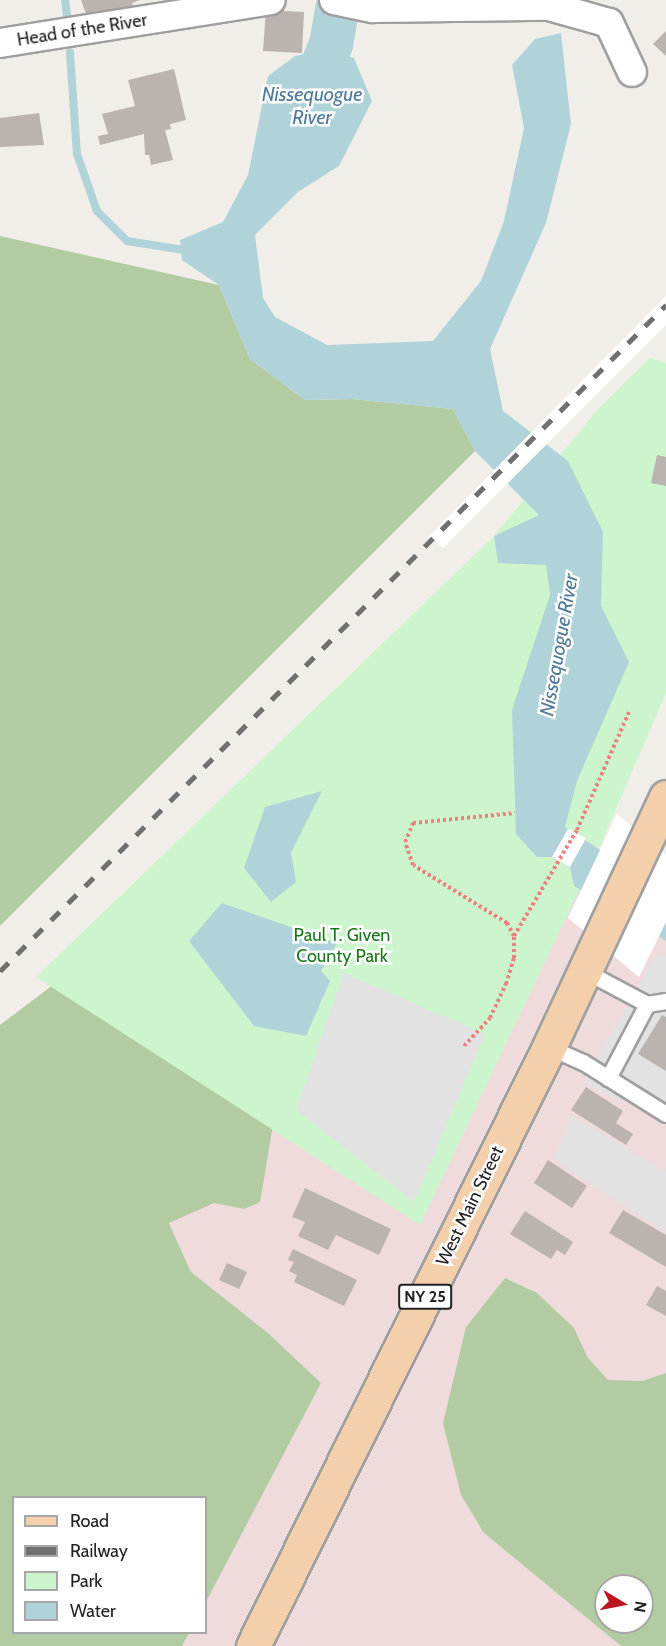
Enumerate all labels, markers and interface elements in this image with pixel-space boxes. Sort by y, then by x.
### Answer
street label: Head of the River [15,9,149,51]
water label: Nissequogue River [262,83,362,130]
water label: Nissequogue River [535,572,583,718]
park label: Paul T. Given County Park [294,925,390,968]
street label: West Main Street [432,1143,508,1269]
road number: NY 25 [398,1284,452,1310]
legend [12,1496,207,1634]
text: Road [70,1510,109,1532]
text: Railway [70,1540,128,1562]
text: Park [70,1570,102,1592]
north arrow [594,1574,654,1634]
text: Water [70,1600,116,1622]
text: N [630,1600,651,1614]

